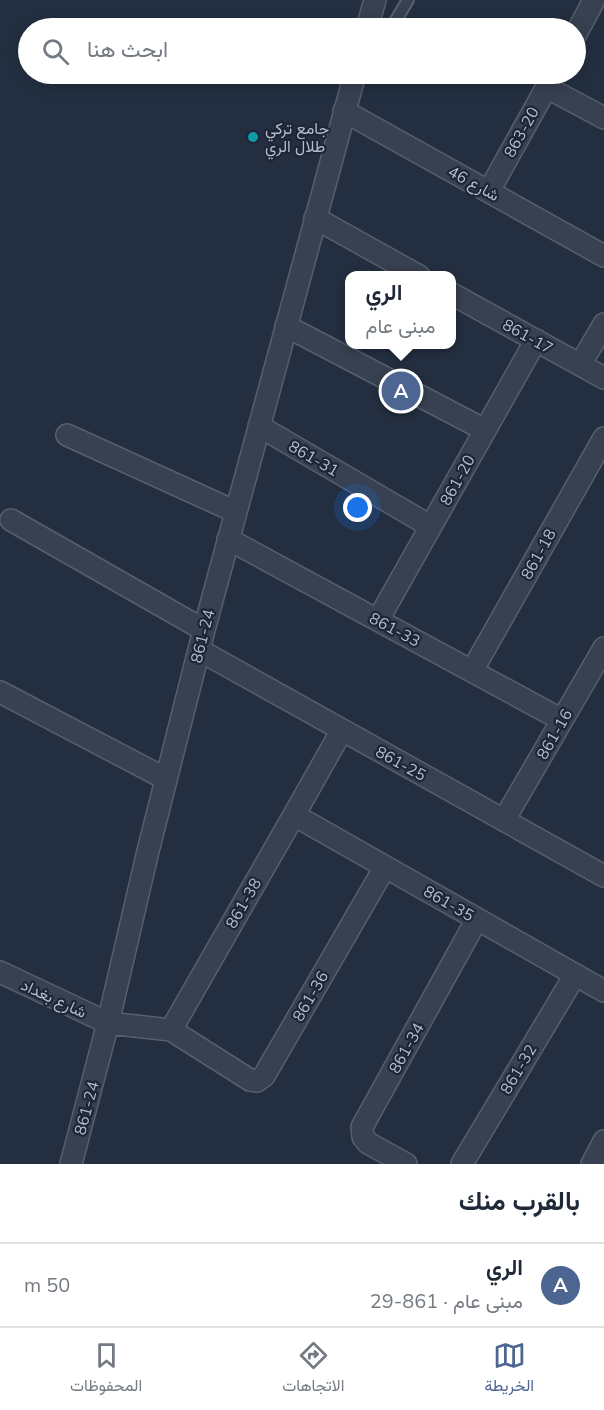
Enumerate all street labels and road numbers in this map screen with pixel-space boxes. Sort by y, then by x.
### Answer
street label: 863-20 [499,103,545,162]
street label: شارع 46 [444,161,503,207]
street label: 861-17 [498,314,557,360]
street label: 861-31 [284,436,343,482]
street label: 861-20 [435,451,481,510]
street label: 861-18 [516,525,562,584]
street label: 861-24 [186,607,220,665]
street label: 861-33 [365,607,424,652]
street label: 861-16 [532,705,578,764]
street label: 861-25 [371,741,430,787]
street label: 861-38 [221,874,267,933]
street label: 861-35 [419,881,478,927]
street label: 861-36 [288,967,334,1026]
street label: شارع بغداد [17,974,90,1024]
street label: 861-34 [384,1019,430,1078]
street label: 861-32 [495,1040,542,1099]
street label: 861-24 [69,1079,105,1138]

